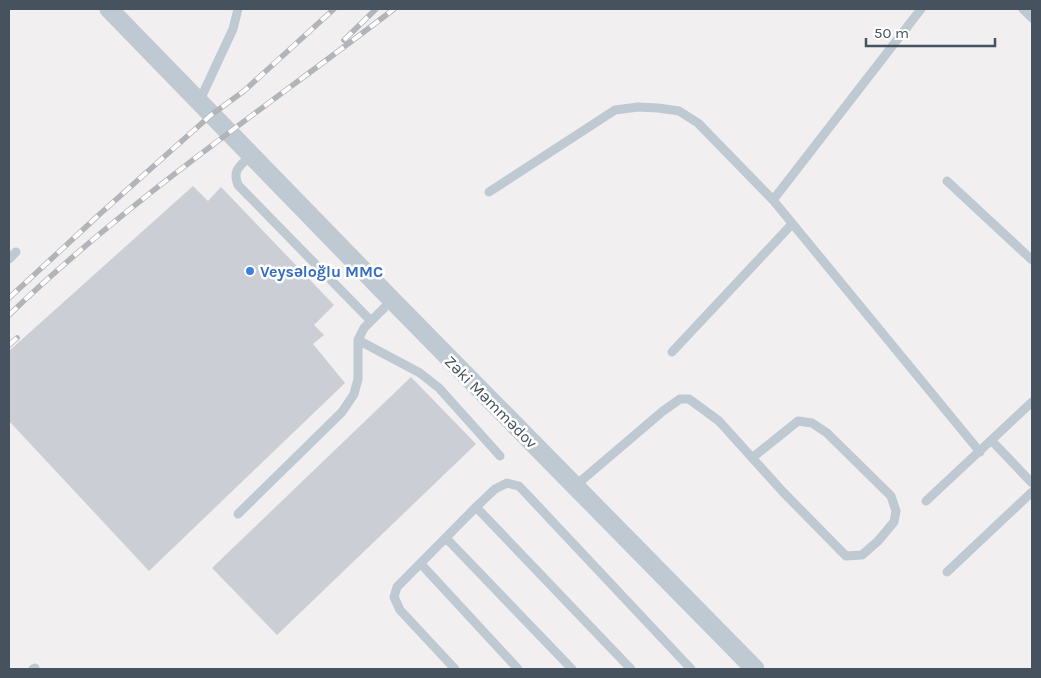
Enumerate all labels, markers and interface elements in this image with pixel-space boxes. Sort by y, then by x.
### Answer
scale bar [866,15,995,47]
text: 50 m [874,24,909,42]
place label: Veysəloğlu MMC [260,262,383,281]
marker: Veysəloğlu MMC [244,265,256,277]
street label: Zəki Məmmədov [441,352,541,452]

